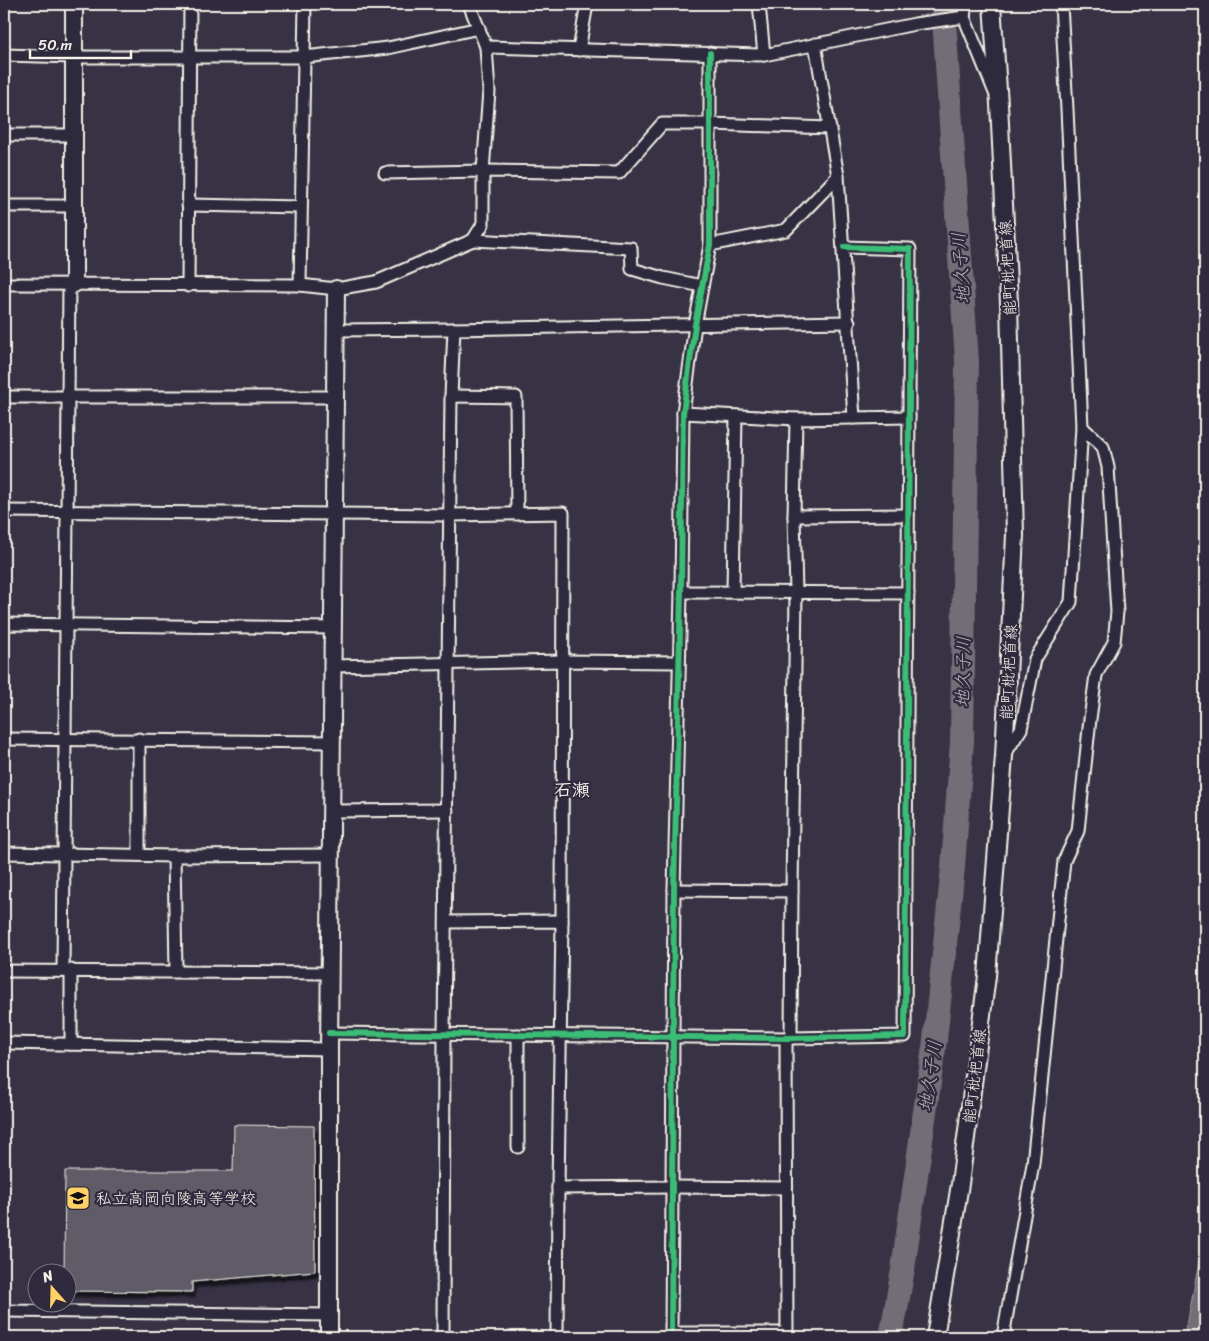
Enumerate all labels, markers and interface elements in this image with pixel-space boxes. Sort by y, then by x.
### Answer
scale bar [30,28,131,60]
text: 50 m [38,32,73,58]
street label: 能町枇杷首線 [991,219,1024,317]
water label: 地久子川 [943,231,979,305]
street label: 能町枇杷首線 [992,623,1025,721]
water label: 地久子川 [946,636,980,708]
district label: 石瀬 [554,774,590,806]
street label: 能町枇杷首線 [954,1027,995,1125]
water label: 地久子川 [909,1038,951,1114]
place label: 私立高岡向陵高等学校 [96,1184,256,1213]
school or university icon: 私立高岡向陵高等学校 [65,1185,91,1211]
text: N [38,1263,57,1290]
north arrow [28,1264,78,1314]

